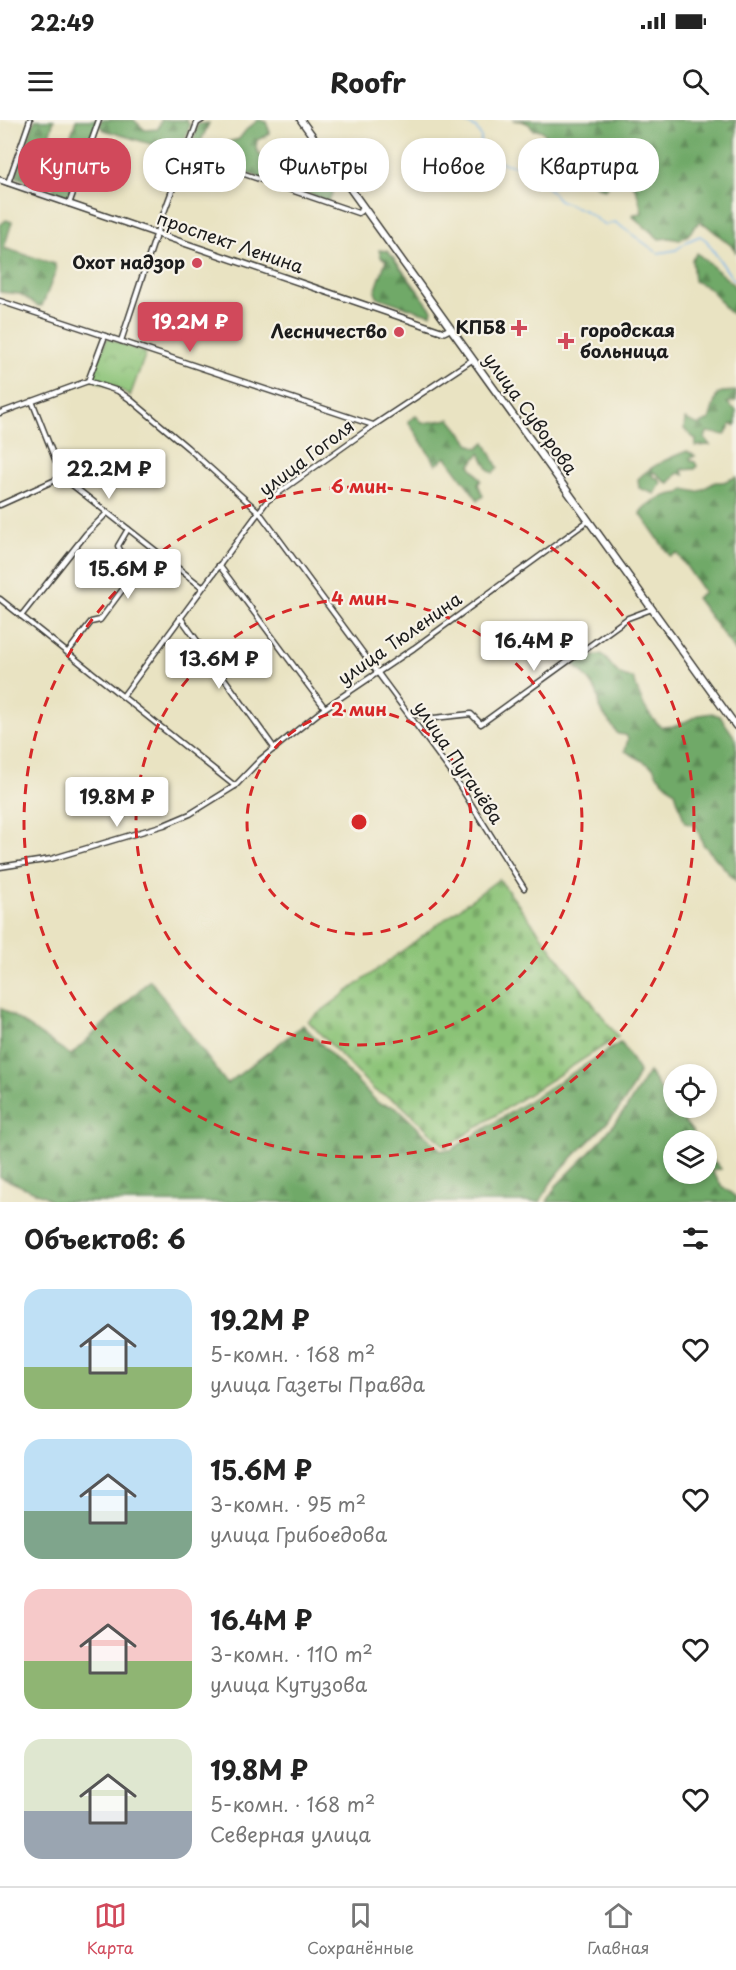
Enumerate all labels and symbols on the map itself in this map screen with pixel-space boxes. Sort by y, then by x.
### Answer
street label: проспект Ленина [154,204,308,280]
place label: Охот надзор [72,248,185,275]
marker: Охот надзор [190,256,204,270]
pin: 19.2M ₽ [135,302,245,353]
place label: КПБ8 [455,313,506,340]
place label: городская больница [580,316,675,364]
place label: Лесничество [271,317,387,344]
marker: КПБ8 [510,319,528,337]
marker: Лесничество [392,325,406,339]
marker: городская больница [557,332,575,350]
street label: улица Суворова [478,346,585,480]
street label: улица Гоголя [253,412,359,502]
pin: 22.2M ₽ [54,449,164,500]
text: 6 мин [331,472,387,499]
pin: 15.6M ₽ [73,549,183,600]
text: 4 мин [331,584,387,611]
street label: улица Тюленина [332,584,467,691]
pin: 16.4M ₽ [479,621,589,672]
pin: 13.6M ₽ [164,639,274,690]
text: 2 мин [331,695,387,722]
street label: улица Пугачёва [408,695,511,830]
pin: 19.8M ₽ [62,777,172,828]
centre of rings [349,812,369,832]

